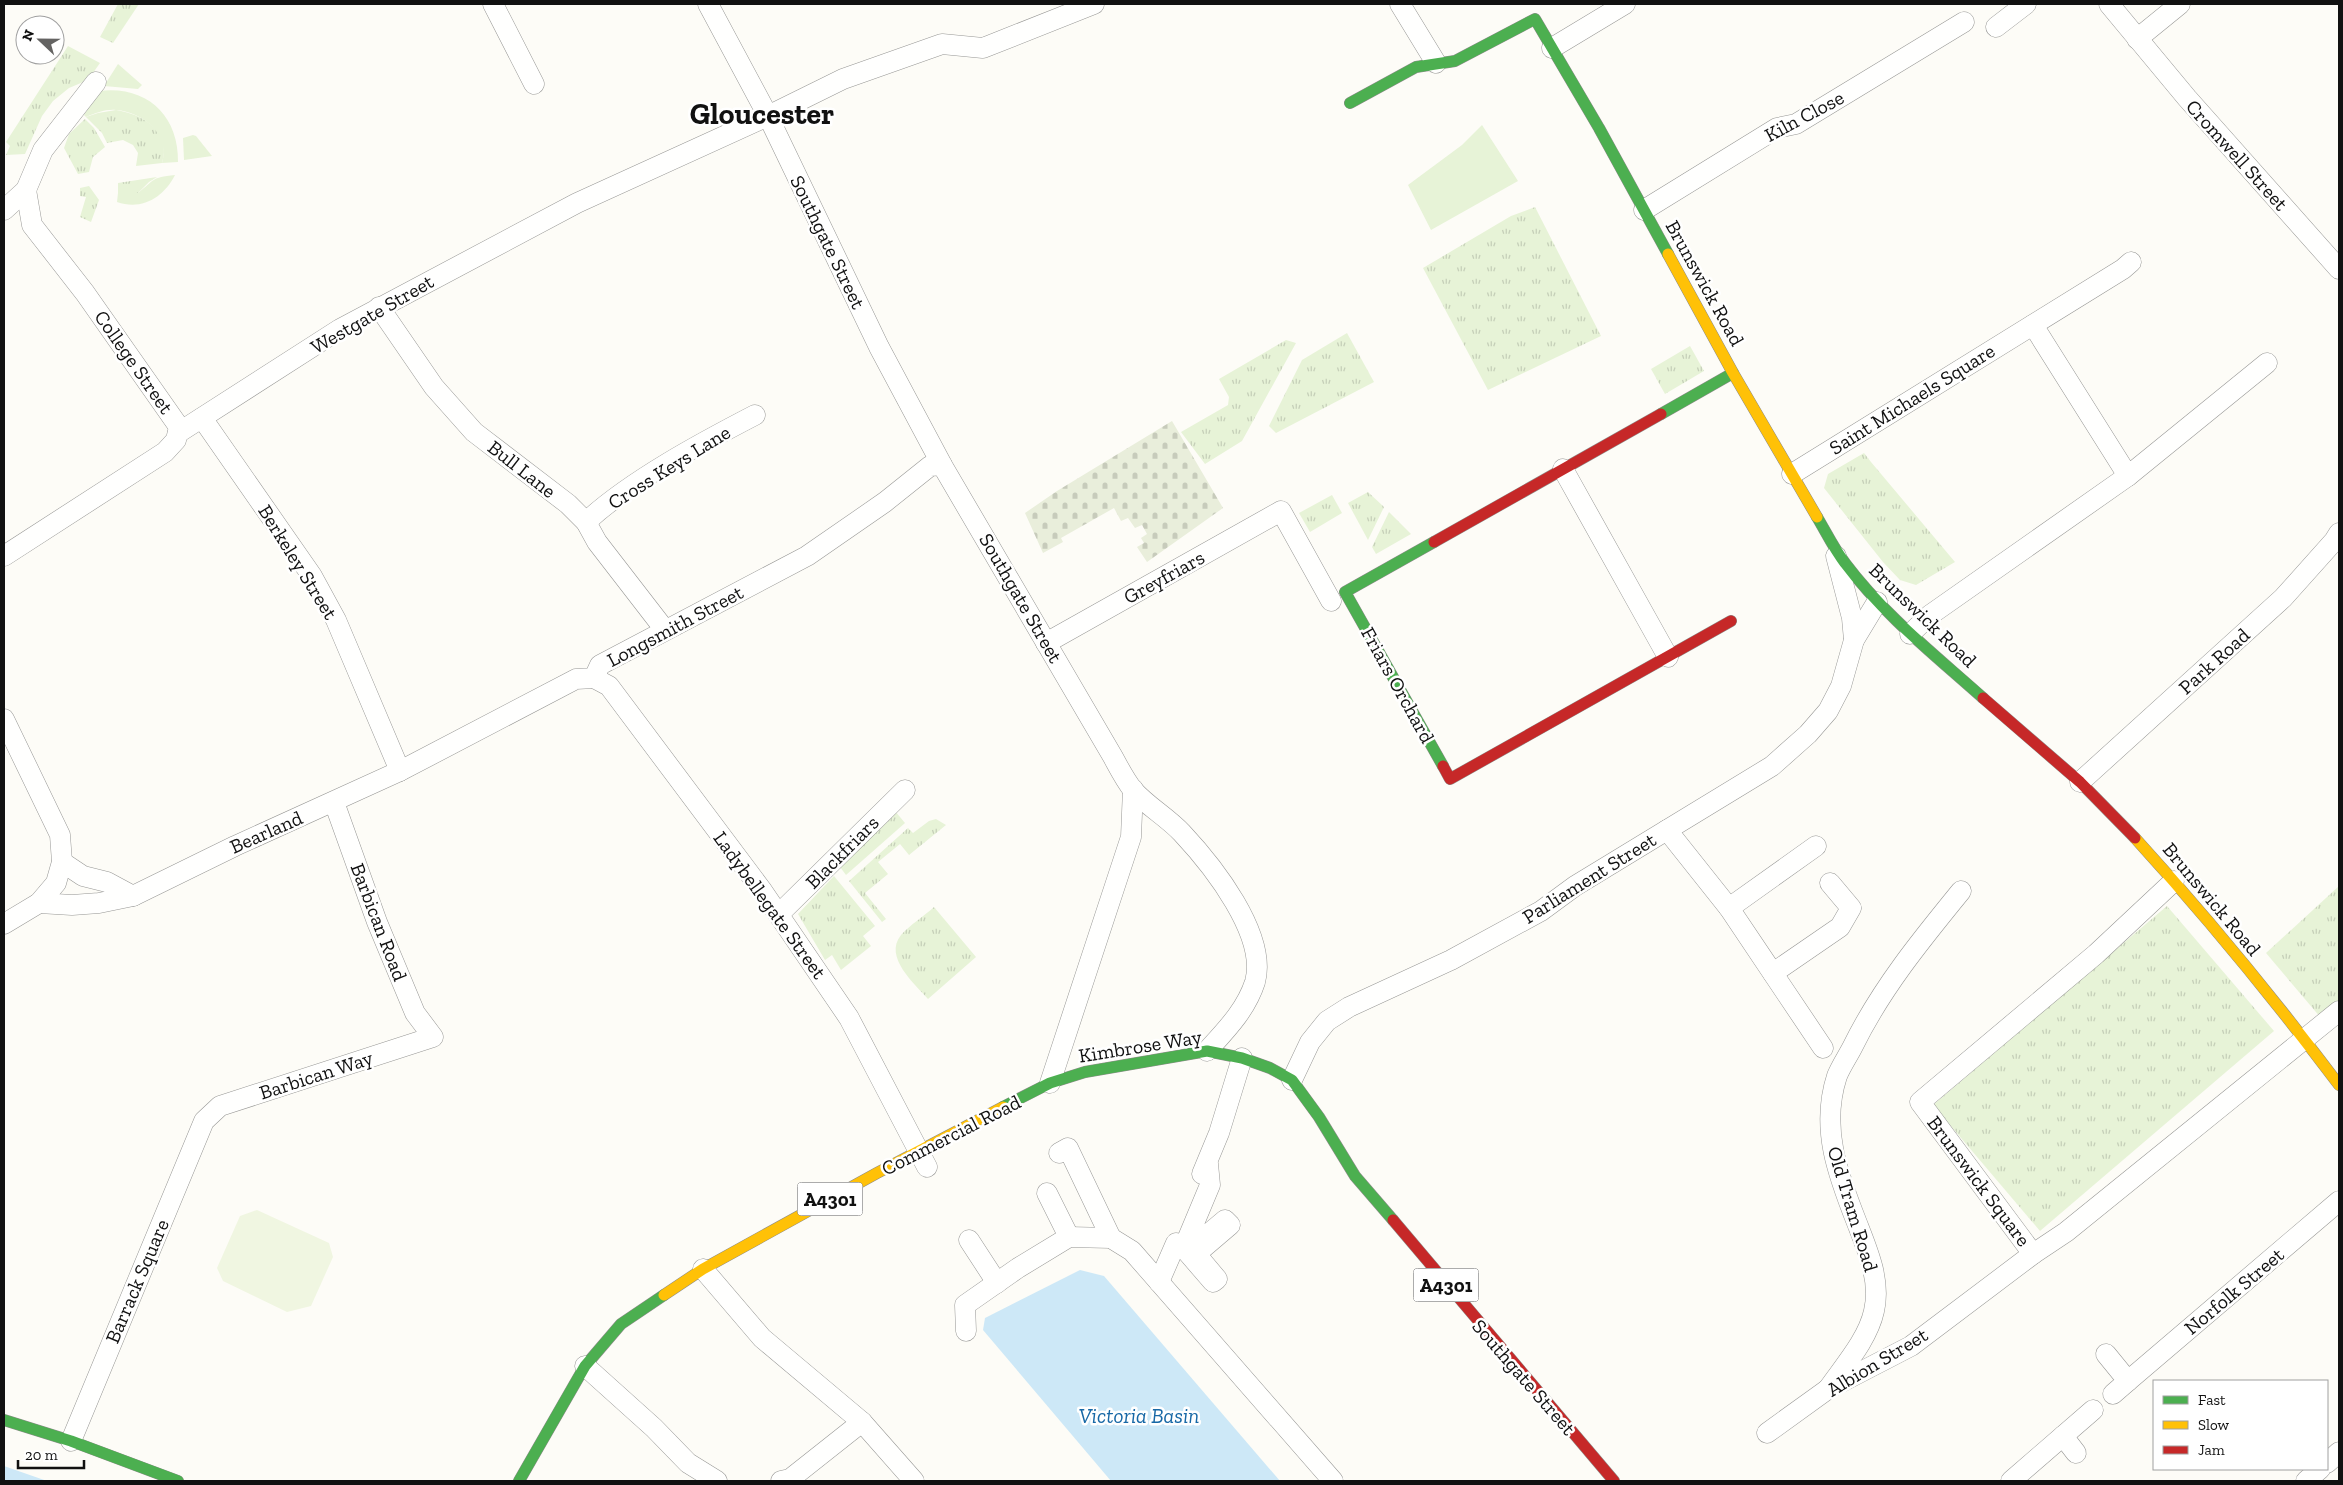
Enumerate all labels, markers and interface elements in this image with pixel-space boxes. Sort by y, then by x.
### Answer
north arrow [15,15,65,65]
text: N [19,27,38,43]
street label: Kiln Close [1760,85,1848,147]
street label: Cromwell Street [2181,95,2293,216]
district label: Gloucester [690,96,834,132]
street label: Southgate Street [785,171,871,313]
street label: Brunswick Road [1661,216,1749,350]
street label: Westgate Street [306,269,438,359]
street label: College Street [90,306,179,419]
street label: Saint Michaels Square [1825,338,1999,460]
street label: Cross Keys Lane [603,420,735,514]
street label: Bull Lane [483,435,561,503]
street label: Berkeley Street [253,500,343,624]
street label: Southgate Street [974,529,1068,667]
street label: Greyfriars [1119,545,1209,609]
street label: Brunswick Road [1864,558,1982,672]
street label: Longsmith Street [603,580,748,672]
street label: Friars Orchard [1356,623,1440,747]
street label: Park Road [2174,623,2254,699]
street label: Bearland [226,805,306,859]
street label: Blackfriars [800,810,884,894]
street label: Ladybellegate Street [708,827,832,984]
street label: Parliament Street [1518,827,1661,929]
street label: Brunswick Road [2158,838,2266,960]
street label: Barbican Road [346,860,412,984]
street label: Kimbrose Way [1077,1024,1204,1068]
street label: Barbican Way [256,1045,377,1105]
street label: Commercial Road [877,1090,1025,1180]
street label: Brunswick Square [1922,1111,2036,1251]
street label: Old Tram Road [1823,1143,1883,1275]
road number: A4301 [798,1182,862,1216]
street label: Barrack Square [100,1215,174,1347]
street label: Norfolk Street [2179,1242,2289,1340]
road number: A4301 [1414,1268,1478,1302]
street label: Southgate Street [1467,1314,1581,1440]
street label: Albion Street [1822,1322,1932,1402]
legend [2153,1380,2328,1470]
text: Fast [2198,1391,2226,1409]
water label: Victoria Basin [1079,1403,1199,1428]
text: Slow [2198,1416,2230,1434]
scale bar [18,1438,84,1470]
text: Jam [2198,1441,2225,1459]
text: 20 m [25,1446,58,1464]

